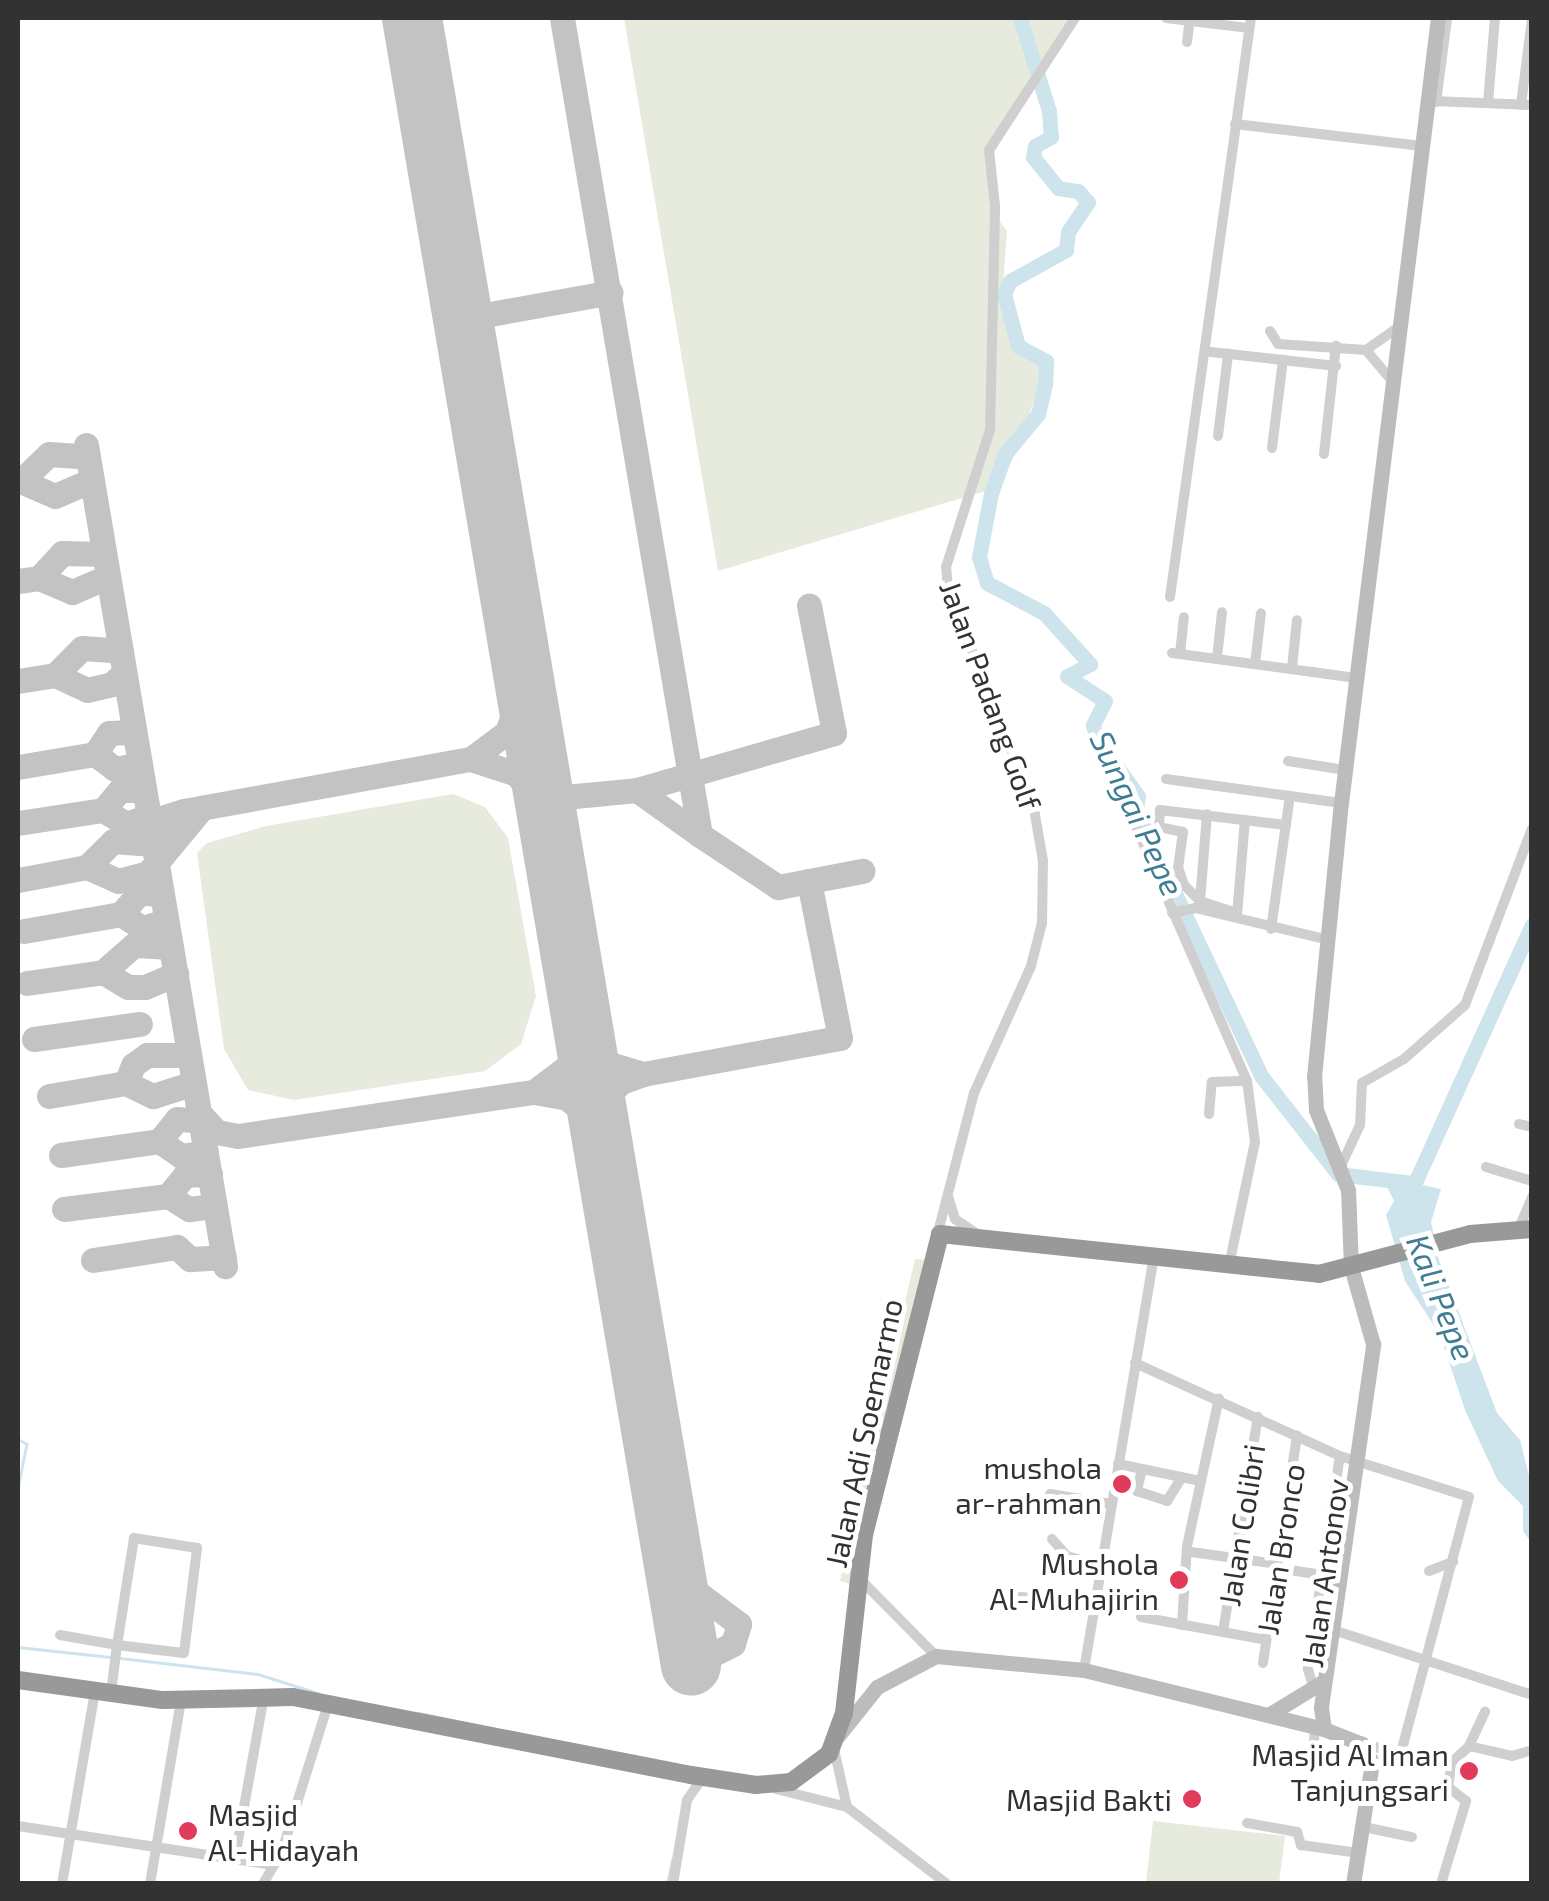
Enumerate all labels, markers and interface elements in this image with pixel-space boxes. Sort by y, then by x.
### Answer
street label: Jalan Padang Golf [933,576,1049,814]
water label: Sungai Pepe [1083,724,1193,902]
water label: Kali Pepe [1399,1228,1485,1366]
street label: Jalan Adi Soemarmo [817,1295,909,1571]
street label: Jalan Colibri [1210,1442,1272,1608]
place label: mushola ar-rahman [955,1449,1102,1520]
street label: Jalan Bronco [1249,1461,1311,1637]
marker: mushola ar-rahman [1111,1473,1133,1495]
street label: Jalan Antonov [1293,1476,1355,1670]
place label: Mushola Al-Muhajirin [989,1545,1159,1616]
marker: Mushola Al-Muhajirin [1168,1569,1190,1591]
place label: Masjid Al Iman Tanjungsari [1250,1736,1449,1806]
marker: Masjid Al Iman Tanjungsari [1458,1760,1480,1782]
place label: Masjid Bakti [1006,1781,1172,1817]
marker: Masjid Bakti [1181,1788,1203,1810]
place label: Masjid Al-Hidayah [208,1796,359,1866]
marker: Masjid Al-Hidayah [177,1820,199,1842]

